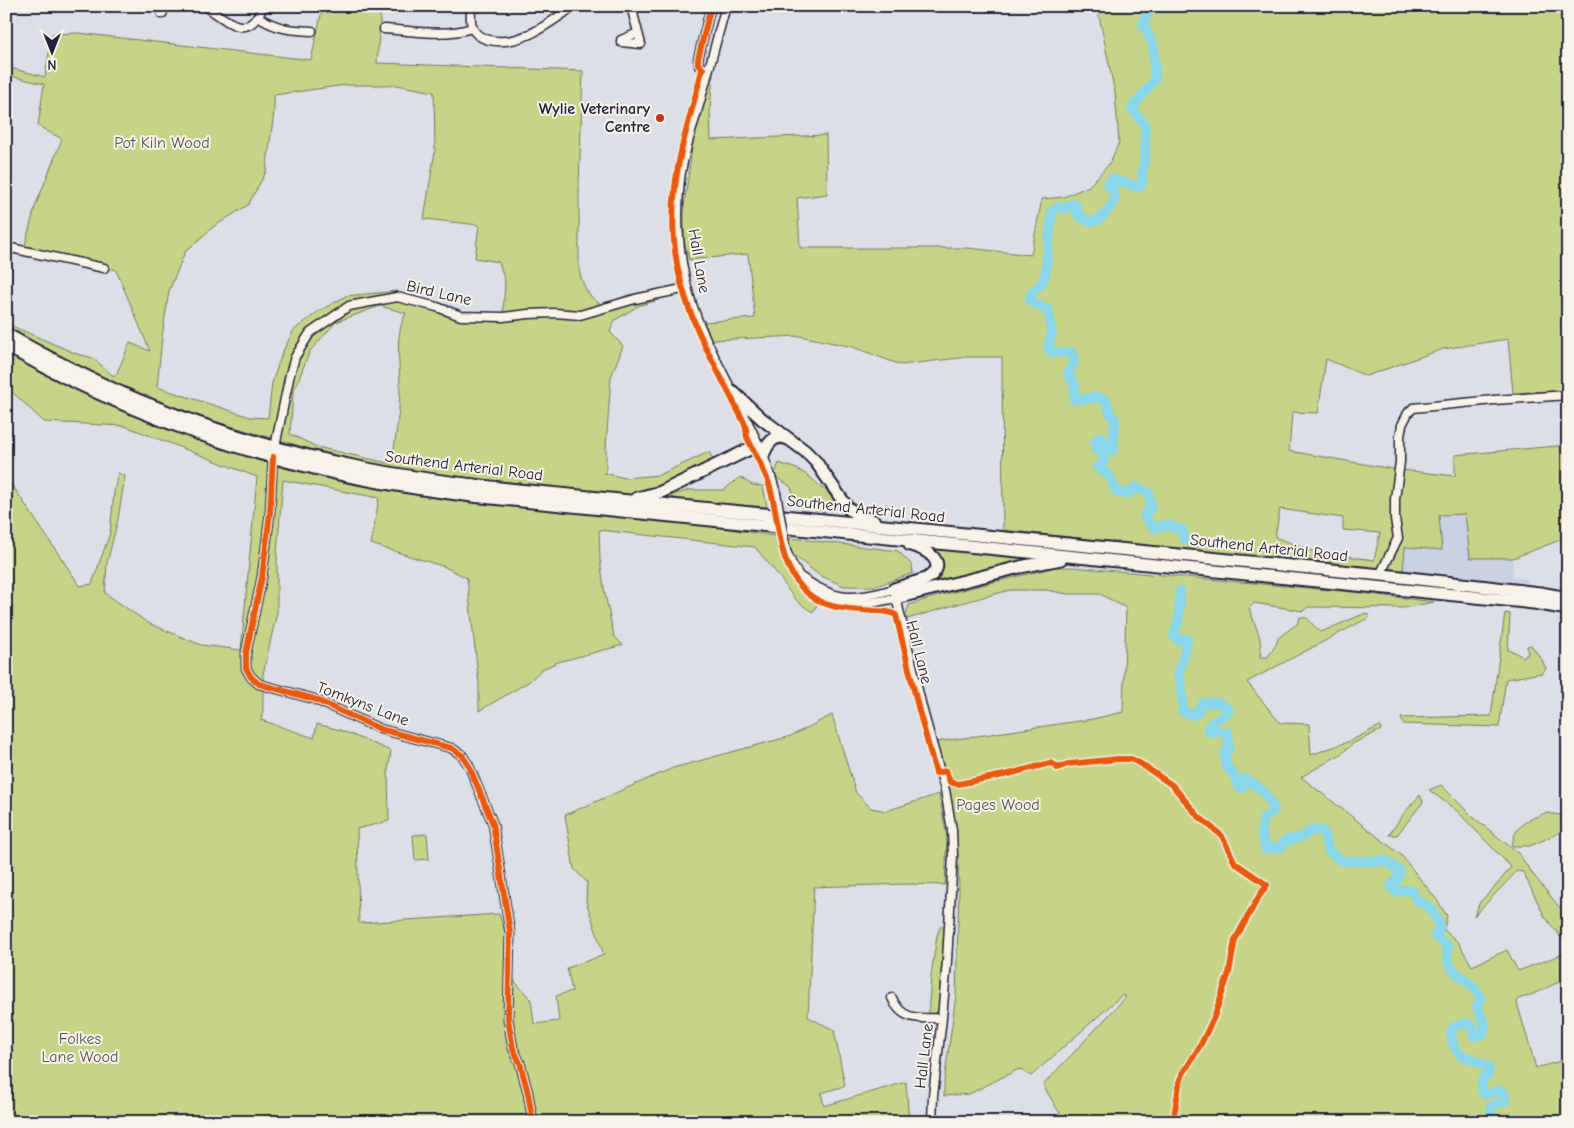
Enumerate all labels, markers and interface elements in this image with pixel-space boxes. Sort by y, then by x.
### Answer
north arrow [28,28,78,78]
text: N [47,56,57,73]
place label: Wylie Veterinary Centre [539,100,651,136]
marker: Wylie Veterinary Centre [654,112,666,124]
park label: Pot Kiln Wood [114,134,210,152]
street label: Hall Lane [684,227,714,295]
street label: Bird Lane [405,277,473,309]
street label: Southend Arterial Road [384,447,544,485]
street label: Southend Arterial Road [786,492,946,526]
street label: Southend Arterial Road [1189,531,1349,565]
street label: Hall Lane [902,618,936,686]
street label: Tomkyns Lane [314,678,412,730]
park label: Pages Wood [956,796,1040,814]
street label: Hall Lane [911,1023,937,1089]
park label: Folkes Lane Wood [42,1030,118,1066]

